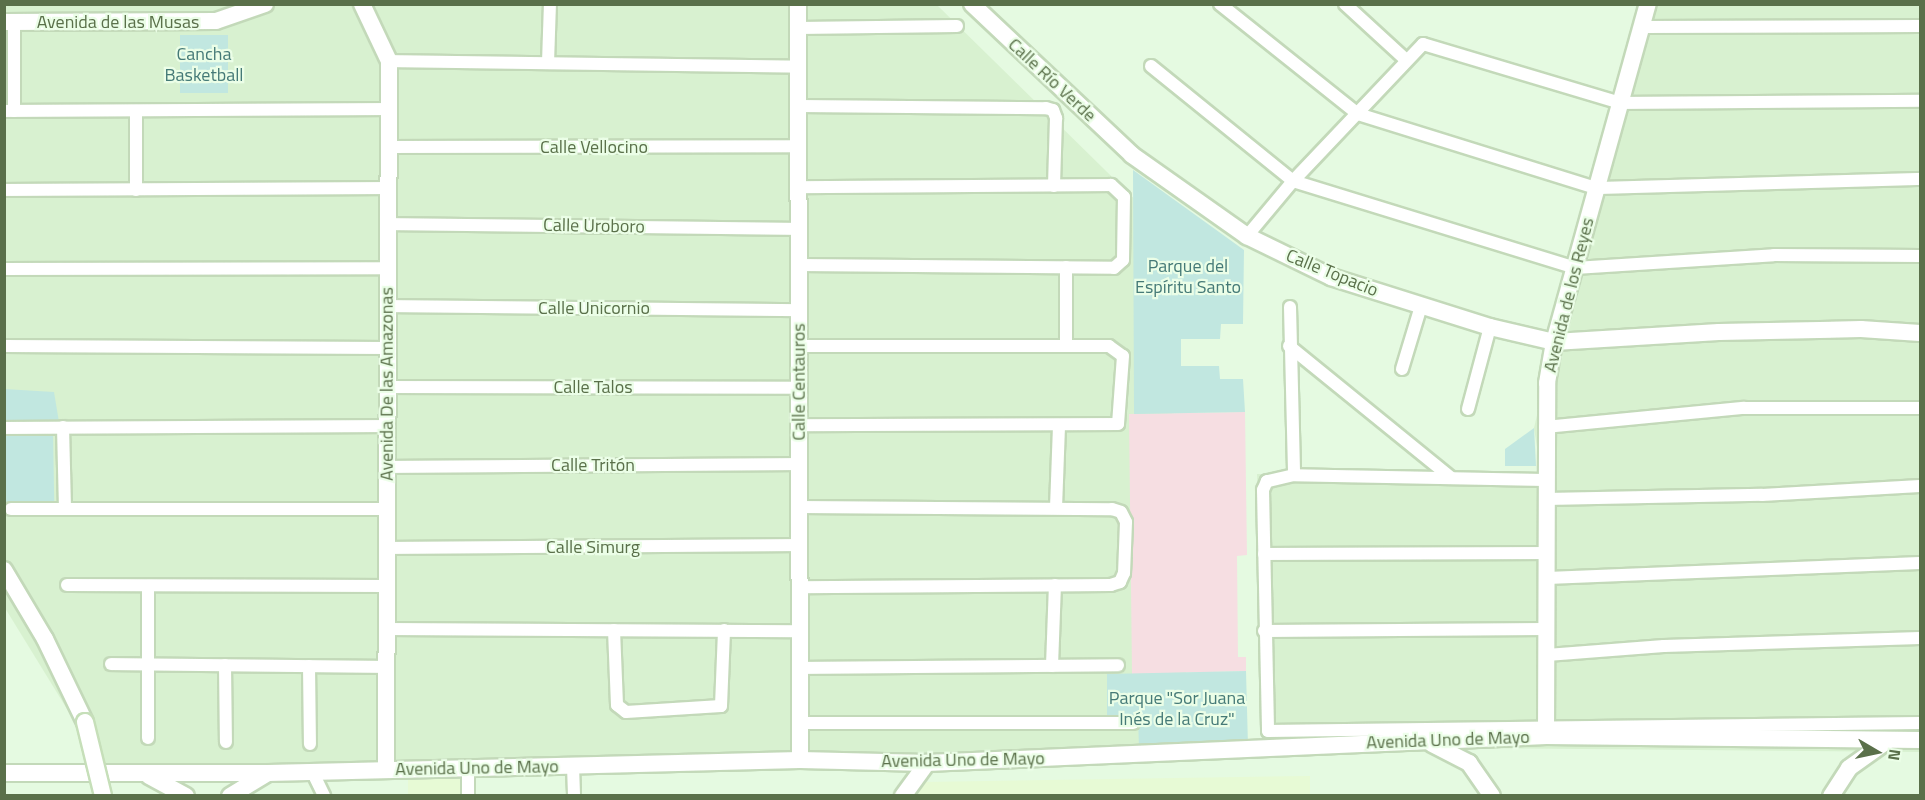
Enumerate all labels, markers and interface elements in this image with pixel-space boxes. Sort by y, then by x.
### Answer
street label: Avenida de las Musas [37,11,199,33]
street label: Calle Río Verde [1004,34,1100,126]
park label: Cancha Basketball [164,44,244,86]
street label: Calle Vellocino [540,136,648,158]
street label: Calle Uroboro [543,214,645,238]
street label: Avenida de los Reyes [1539,215,1599,375]
street label: Calle Topacio [1283,245,1381,301]
park label: Parque del Espíritu Santo [1135,256,1241,298]
street label: Avenida De las Amazonas [376,287,398,481]
street label: Calle Unicornio [538,297,650,319]
street label: Calle Centauros [788,323,810,441]
street label: Calle Talos [553,376,633,398]
street label: Calle Tritón [551,454,635,476]
street label: Calle Simurg [546,536,640,558]
park label: Parque "Sor Juana Inés de la Cruz" [1109,688,1245,730]
north arrow [1847,722,1907,782]
street label: Avenida Uno de Mayo [1366,726,1530,754]
text: N [1882,747,1907,762]
street label: Avenida Uno de Mayo [881,748,1045,772]
street label: Avenida Uno de Mayo [395,756,559,780]

